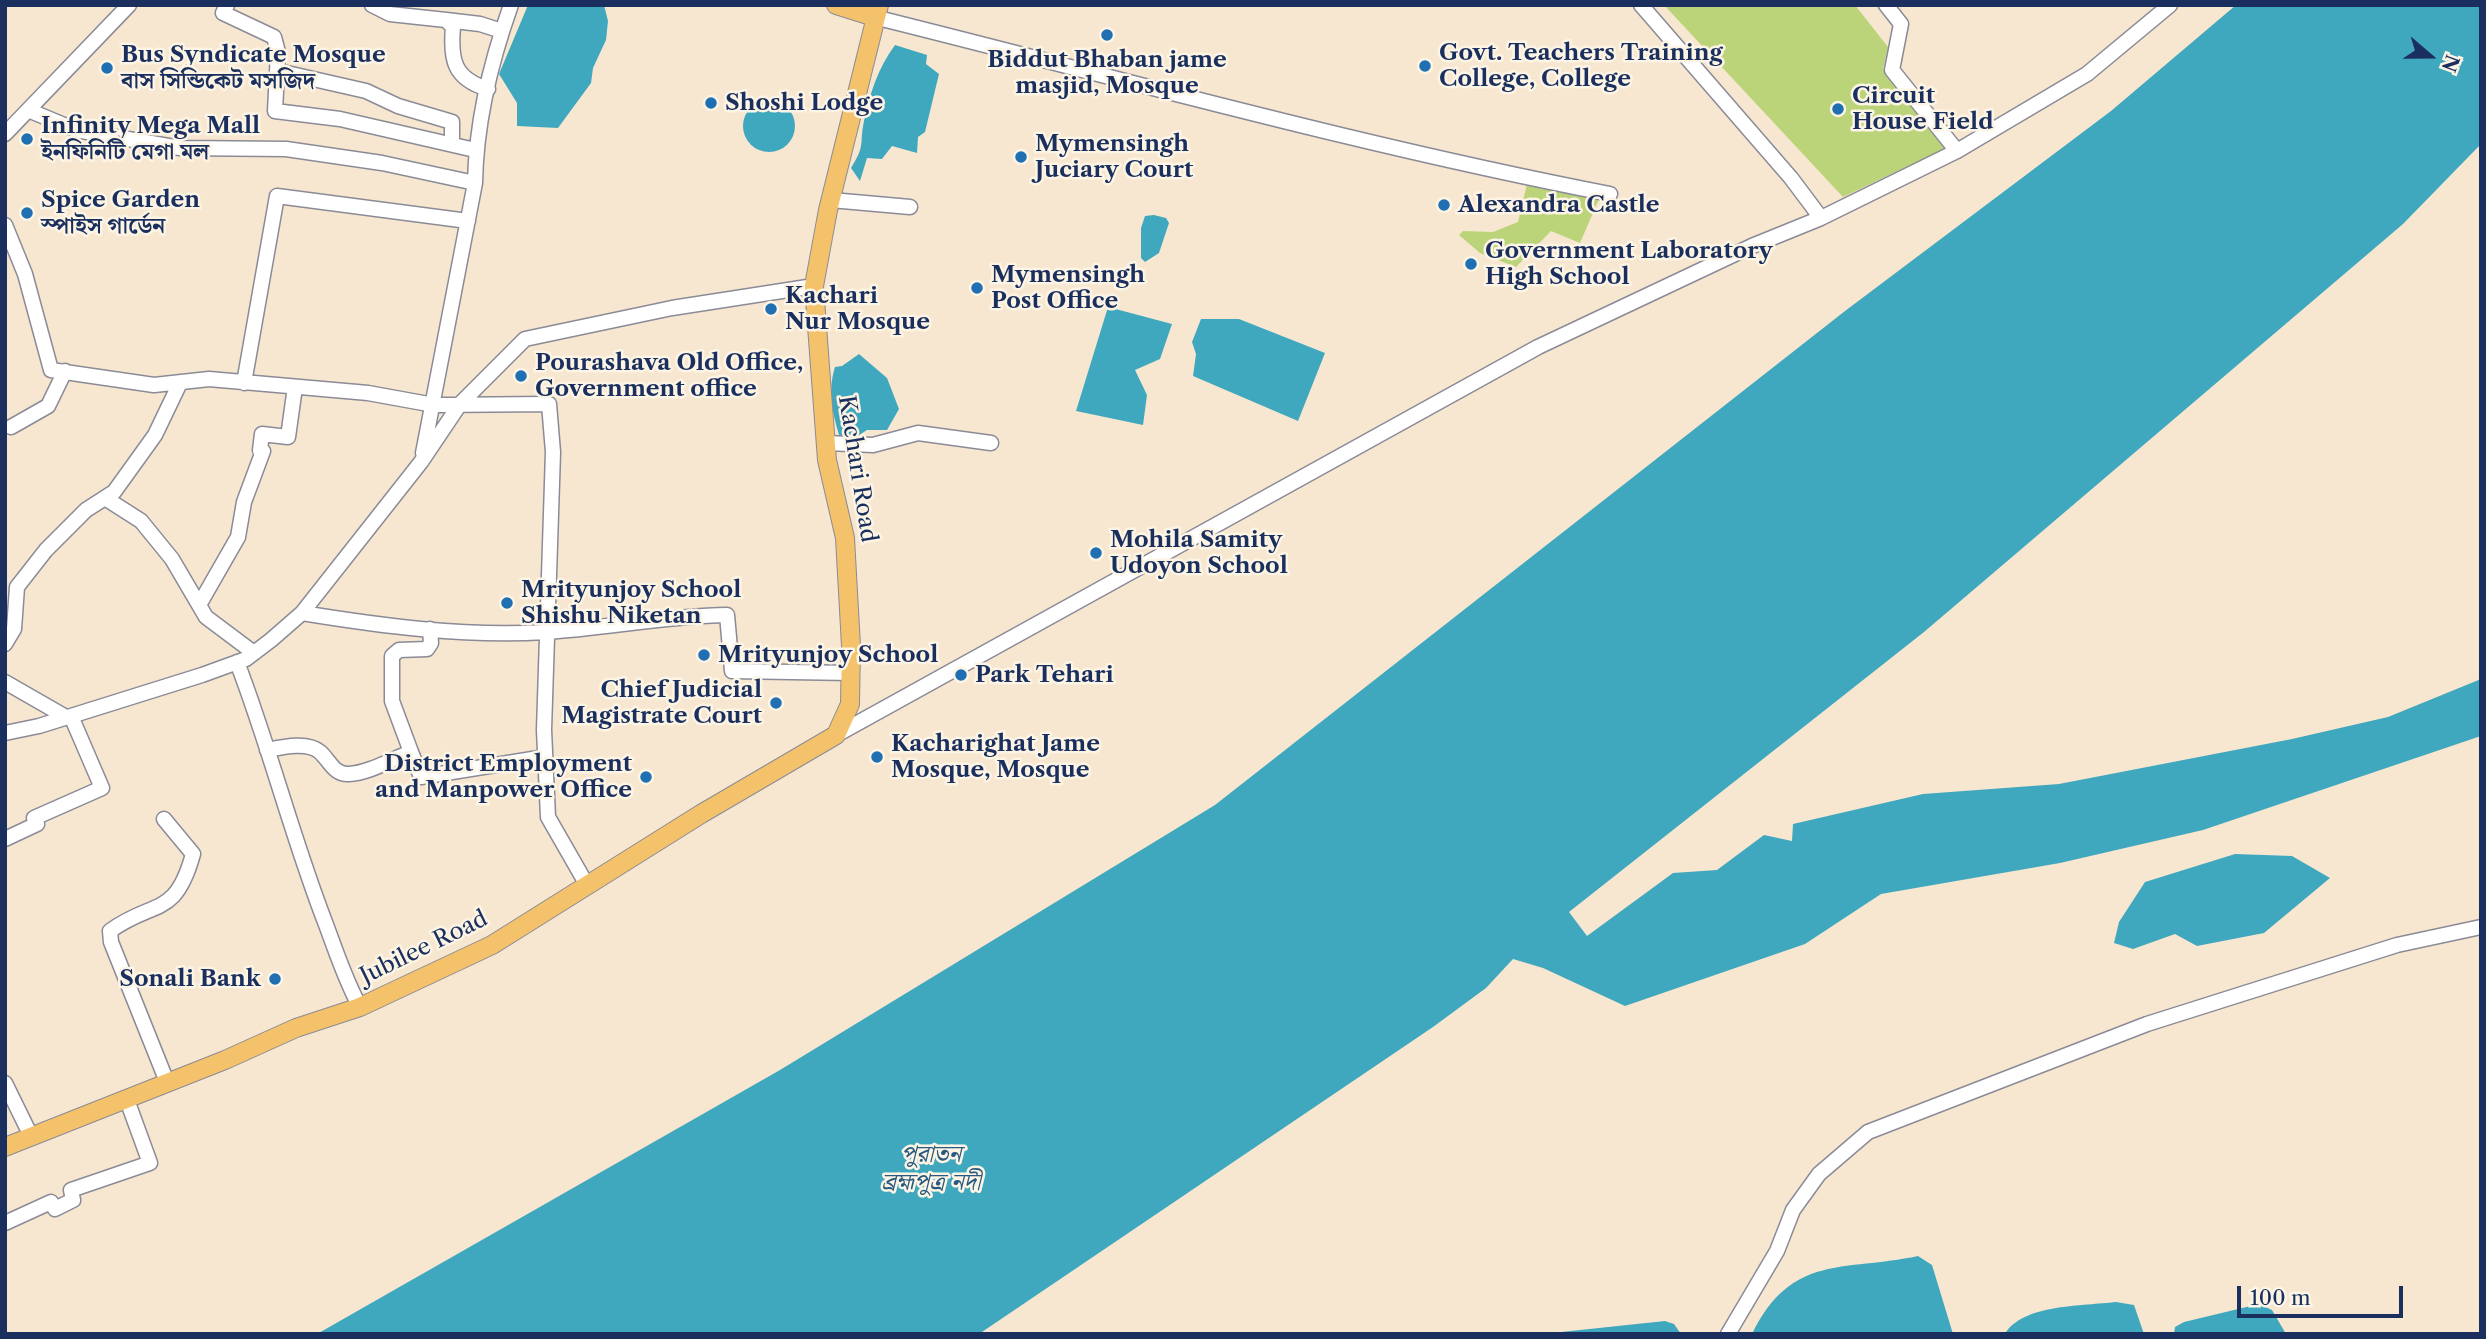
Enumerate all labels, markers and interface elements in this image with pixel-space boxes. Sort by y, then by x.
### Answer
north arrow [2395,21,2465,91]
marker: Biddut Bhaban jame masjid, Mosque [1099,27,1115,43]
place label: Govt. Teachers Training College, College [1439,39,1723,93]
place label: Bus Syndicate Mosque বাস সিন্ডিকেট মসজিদ [121,41,386,95]
place label: Biddut Bhaban jame masjid, Mosque [987,46,1227,100]
text: N [2437,52,2464,75]
marker: Govt. Teachers Training College, College [1417,58,1433,74]
marker: Bus Syndicate Mosque বাস সিন্ডিকেট মসজিদ [99,60,115,76]
place label: Circuit House Field [1852,82,1993,136]
place label: Shoshi Lodge [725,89,883,117]
marker: Shoshi Lodge [703,95,719,111]
marker: Circuit House Field [1830,101,1846,117]
place label: Infinity Mega Mall ইনফিনিটি মেগা মল [41,112,260,166]
place label: Mymensingh Juciary Court [1035,130,1193,184]
marker: Infinity Mega Mall ইনফিনিটি মেগা মল [19,131,35,147]
marker: Mymensingh Juciary Court [1013,149,1029,165]
place label: Spice Garden স্পাইস গার্ডেন [41,186,200,240]
place label: Alexandra Castle [1458,191,1660,219]
marker: Alexandra Castle [1436,197,1452,213]
marker: Spice Garden স্পাইস গার্ডেন [19,205,35,221]
place label: Government Laboratory High School [1485,237,1773,291]
marker: Government Laboratory High School [1463,256,1479,272]
place label: Mymensingh Post Office [991,261,1145,315]
marker: Mymensingh Post Office [969,280,985,296]
place label: Kachari Nur Mosque [785,282,930,336]
marker: Kachari Nur Mosque [763,301,779,317]
place label: Pourashava Old Office, Government office [535,349,803,403]
marker: Pourashava Old Office, Government office [513,368,529,384]
street label: Kachari Road [832,394,882,544]
place label: Mohila Samity Udoyon School [1110,526,1288,580]
marker: Mohila Samity Udoyon School [1088,545,1104,561]
place label: Mrityunjoy School Shishu Niketan [521,576,741,630]
marker: Mrityunjoy School Shishu Niketan [499,595,515,611]
place label: Mrityunjoy School [718,641,938,669]
marker: Mrityunjoy School [696,647,712,663]
place label: Park Tehari [975,661,1114,689]
marker: Park Tehari [953,667,969,683]
place label: Chief Judicial Magistrate Court [561,676,762,730]
marker: Chief Judicial Magistrate Court [768,695,784,711]
place label: Kacharighat Jame Mosque, Mosque [891,730,1100,784]
marker: Kacharighat Jame Mosque, Mosque [869,749,885,765]
place label: District Employment and Manpower Office [375,750,632,804]
marker: District Employment and Manpower Office [638,769,654,785]
street label: Jubilee Road [356,905,492,991]
place label: Sonali Bank [119,965,261,993]
marker: Sonali Bank [267,971,283,987]
water label: পুরাতন ব্রহ্মপুত্র নদী [882,1141,980,1197]
scale bar [2241,1272,2407,1316]
text: 100 m [2250,1285,2311,1310]

